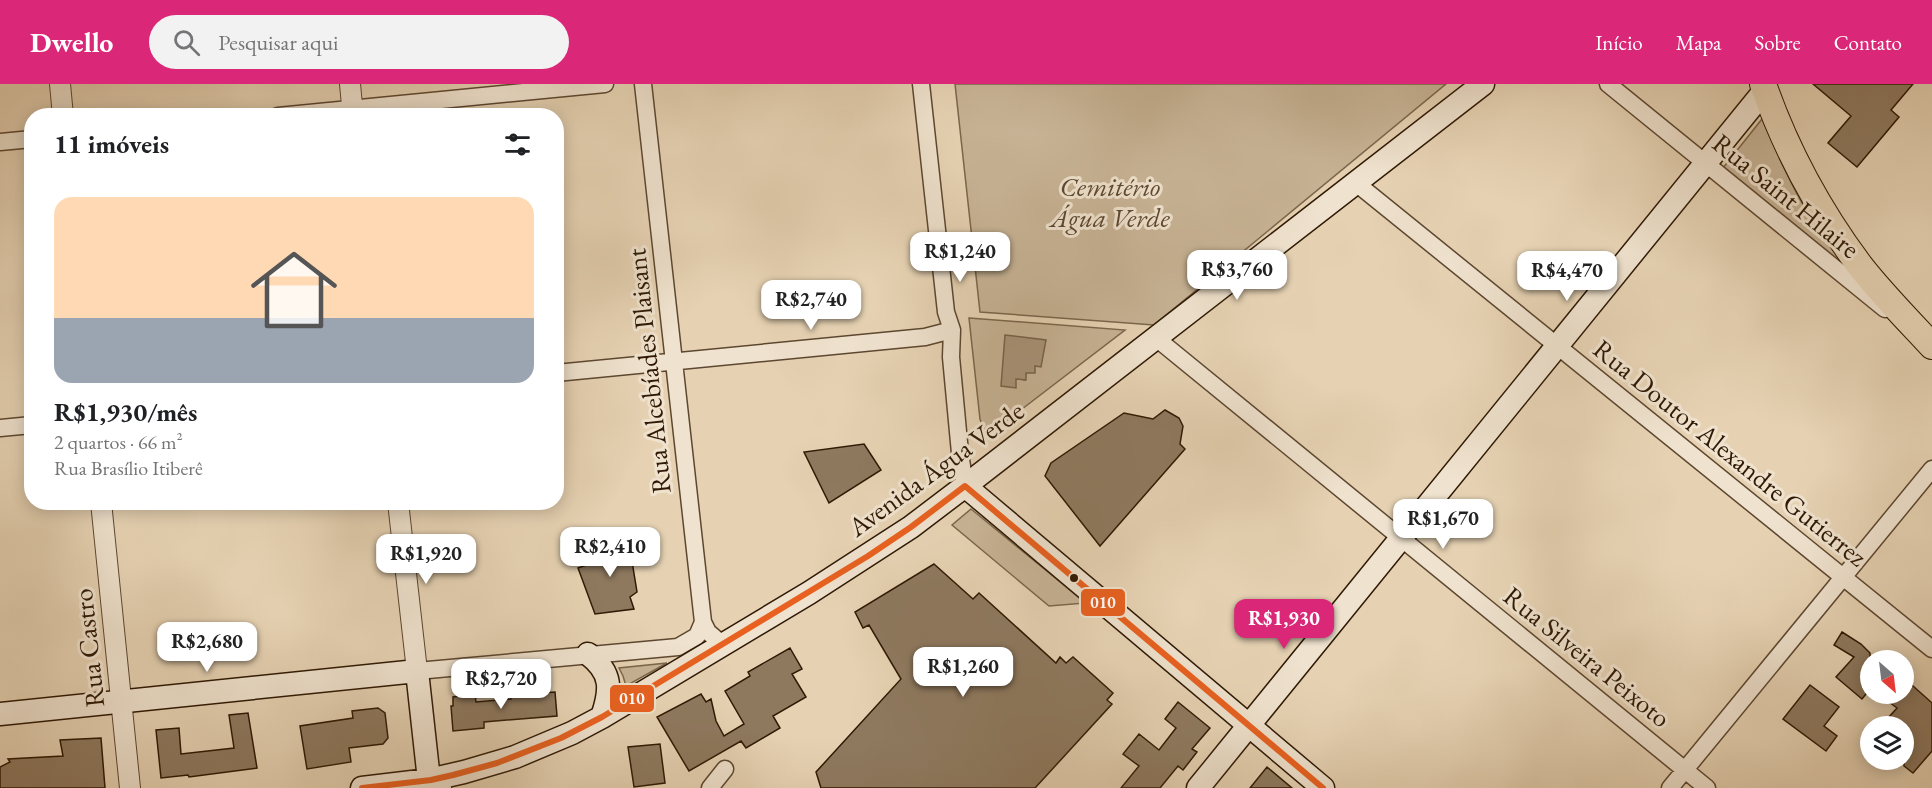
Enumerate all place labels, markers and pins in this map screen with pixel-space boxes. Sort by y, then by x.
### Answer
pin: R$1,240 [905,232,1015,283]
pin: R$3,760 [1182,250,1292,301]
pin: R$4,470 [1512,251,1622,302]
pin: R$2,740 [756,280,866,331]
pin: R$1,670 [1388,499,1498,550]
pin: R$2,410 [555,527,665,578]
pin: R$1,920 [371,534,481,585]
unlabelled marker [1068,572,1080,584]
pin: R$1,930 [1229,599,1339,650]
pin: R$2,680 [152,622,262,673]
pin: R$1,260 [908,647,1018,698]
pin: R$2,720 [446,659,556,710]

